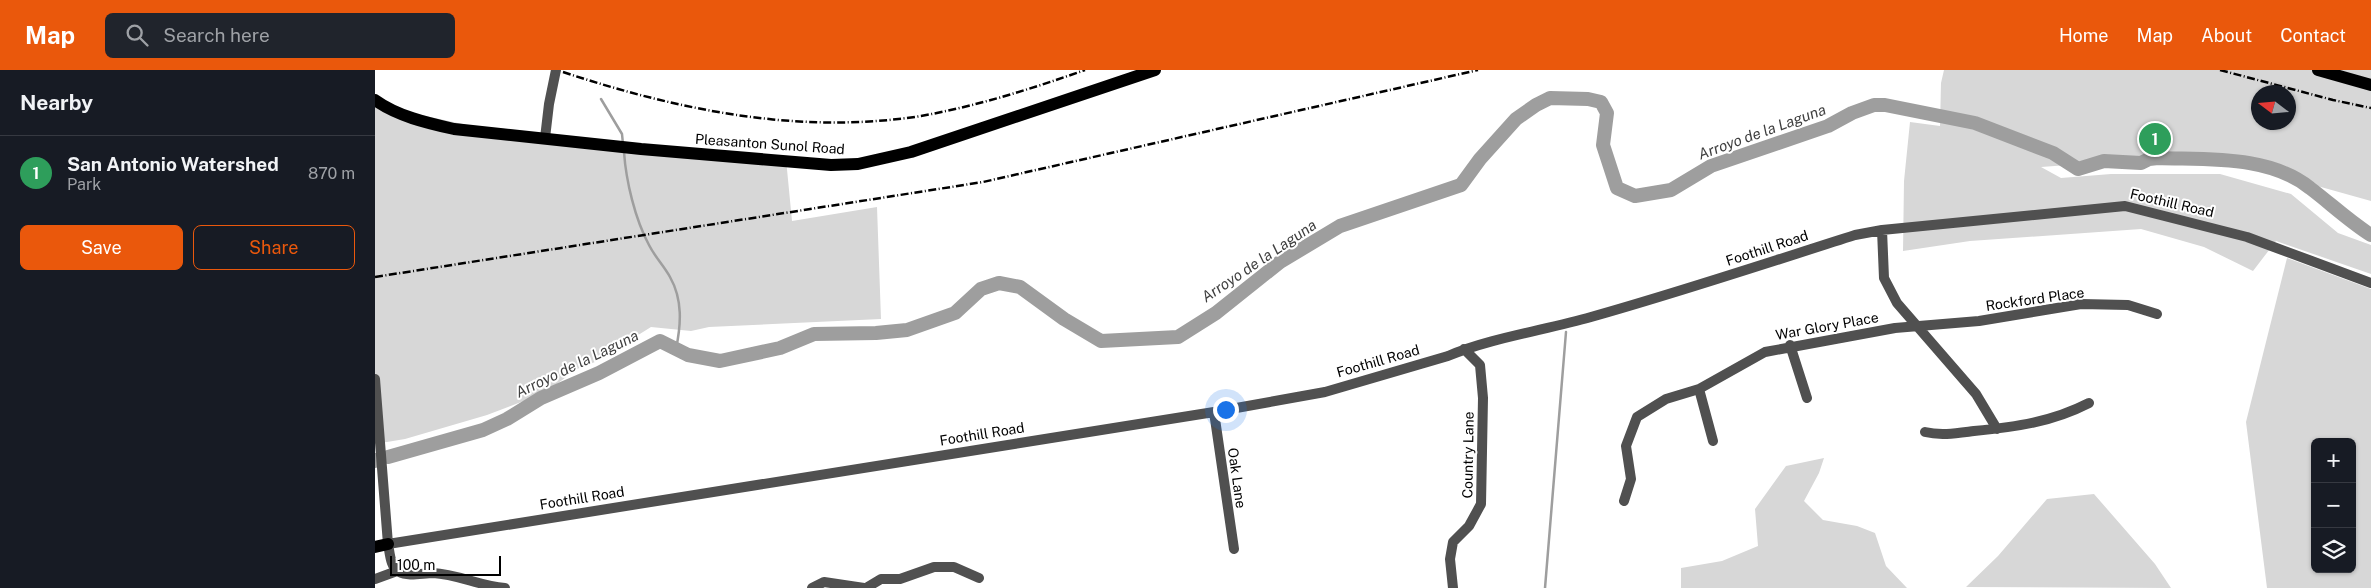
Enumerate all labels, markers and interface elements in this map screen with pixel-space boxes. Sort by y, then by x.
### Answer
search box [105,13,455,58]
text: Map [25,21,75,49]
icon: search [123,21,151,49]
text: Search here [163,24,270,46]
text: Home [2059,25,2109,46]
text: Map [2137,25,2173,46]
text: About [2201,25,2252,46]
text: Contact [2280,25,2346,46]
north arrow [2251,85,2296,130]
text: Nearby [20,90,93,115]
water label: Arroyo de la Laguna [1696,101,1828,163]
pin: 1 [2139,120,2171,158]
street label: Pleasanton Sunol Road [695,131,845,157]
text: San Antonio Watershed [67,153,279,175]
text: 1 [33,164,39,183]
text: 870 m [308,164,355,183]
text: Park [67,175,101,194]
street label: Foothill Road [2129,186,2215,220]
water label: Arroyo de la Laguna [1198,216,1319,305]
button: Save [20,225,183,270]
button: Share [193,225,355,270]
street label: Foothill Road [1724,227,1810,269]
street label: Rockford Place [1985,284,2085,314]
street label: War Glory Place [1774,309,1880,343]
water label: Arroyo de la Laguna [513,326,641,401]
street label: Foothill Road [1335,342,1421,380]
your location [1213,397,1239,423]
street label: Country Lane [1459,411,1477,499]
street label: Foothill Road [939,419,1025,449]
map controls [2311,438,2356,573]
button: + [2311,438,2356,483]
street label: Oak Lane [1225,447,1249,509]
street label: Foothill Road [539,483,625,513]
button: − [2311,483,2356,528]
button: layers [2311,528,2356,573]
scale bar [390,553,501,576]
text: 100 m [397,557,435,573]

